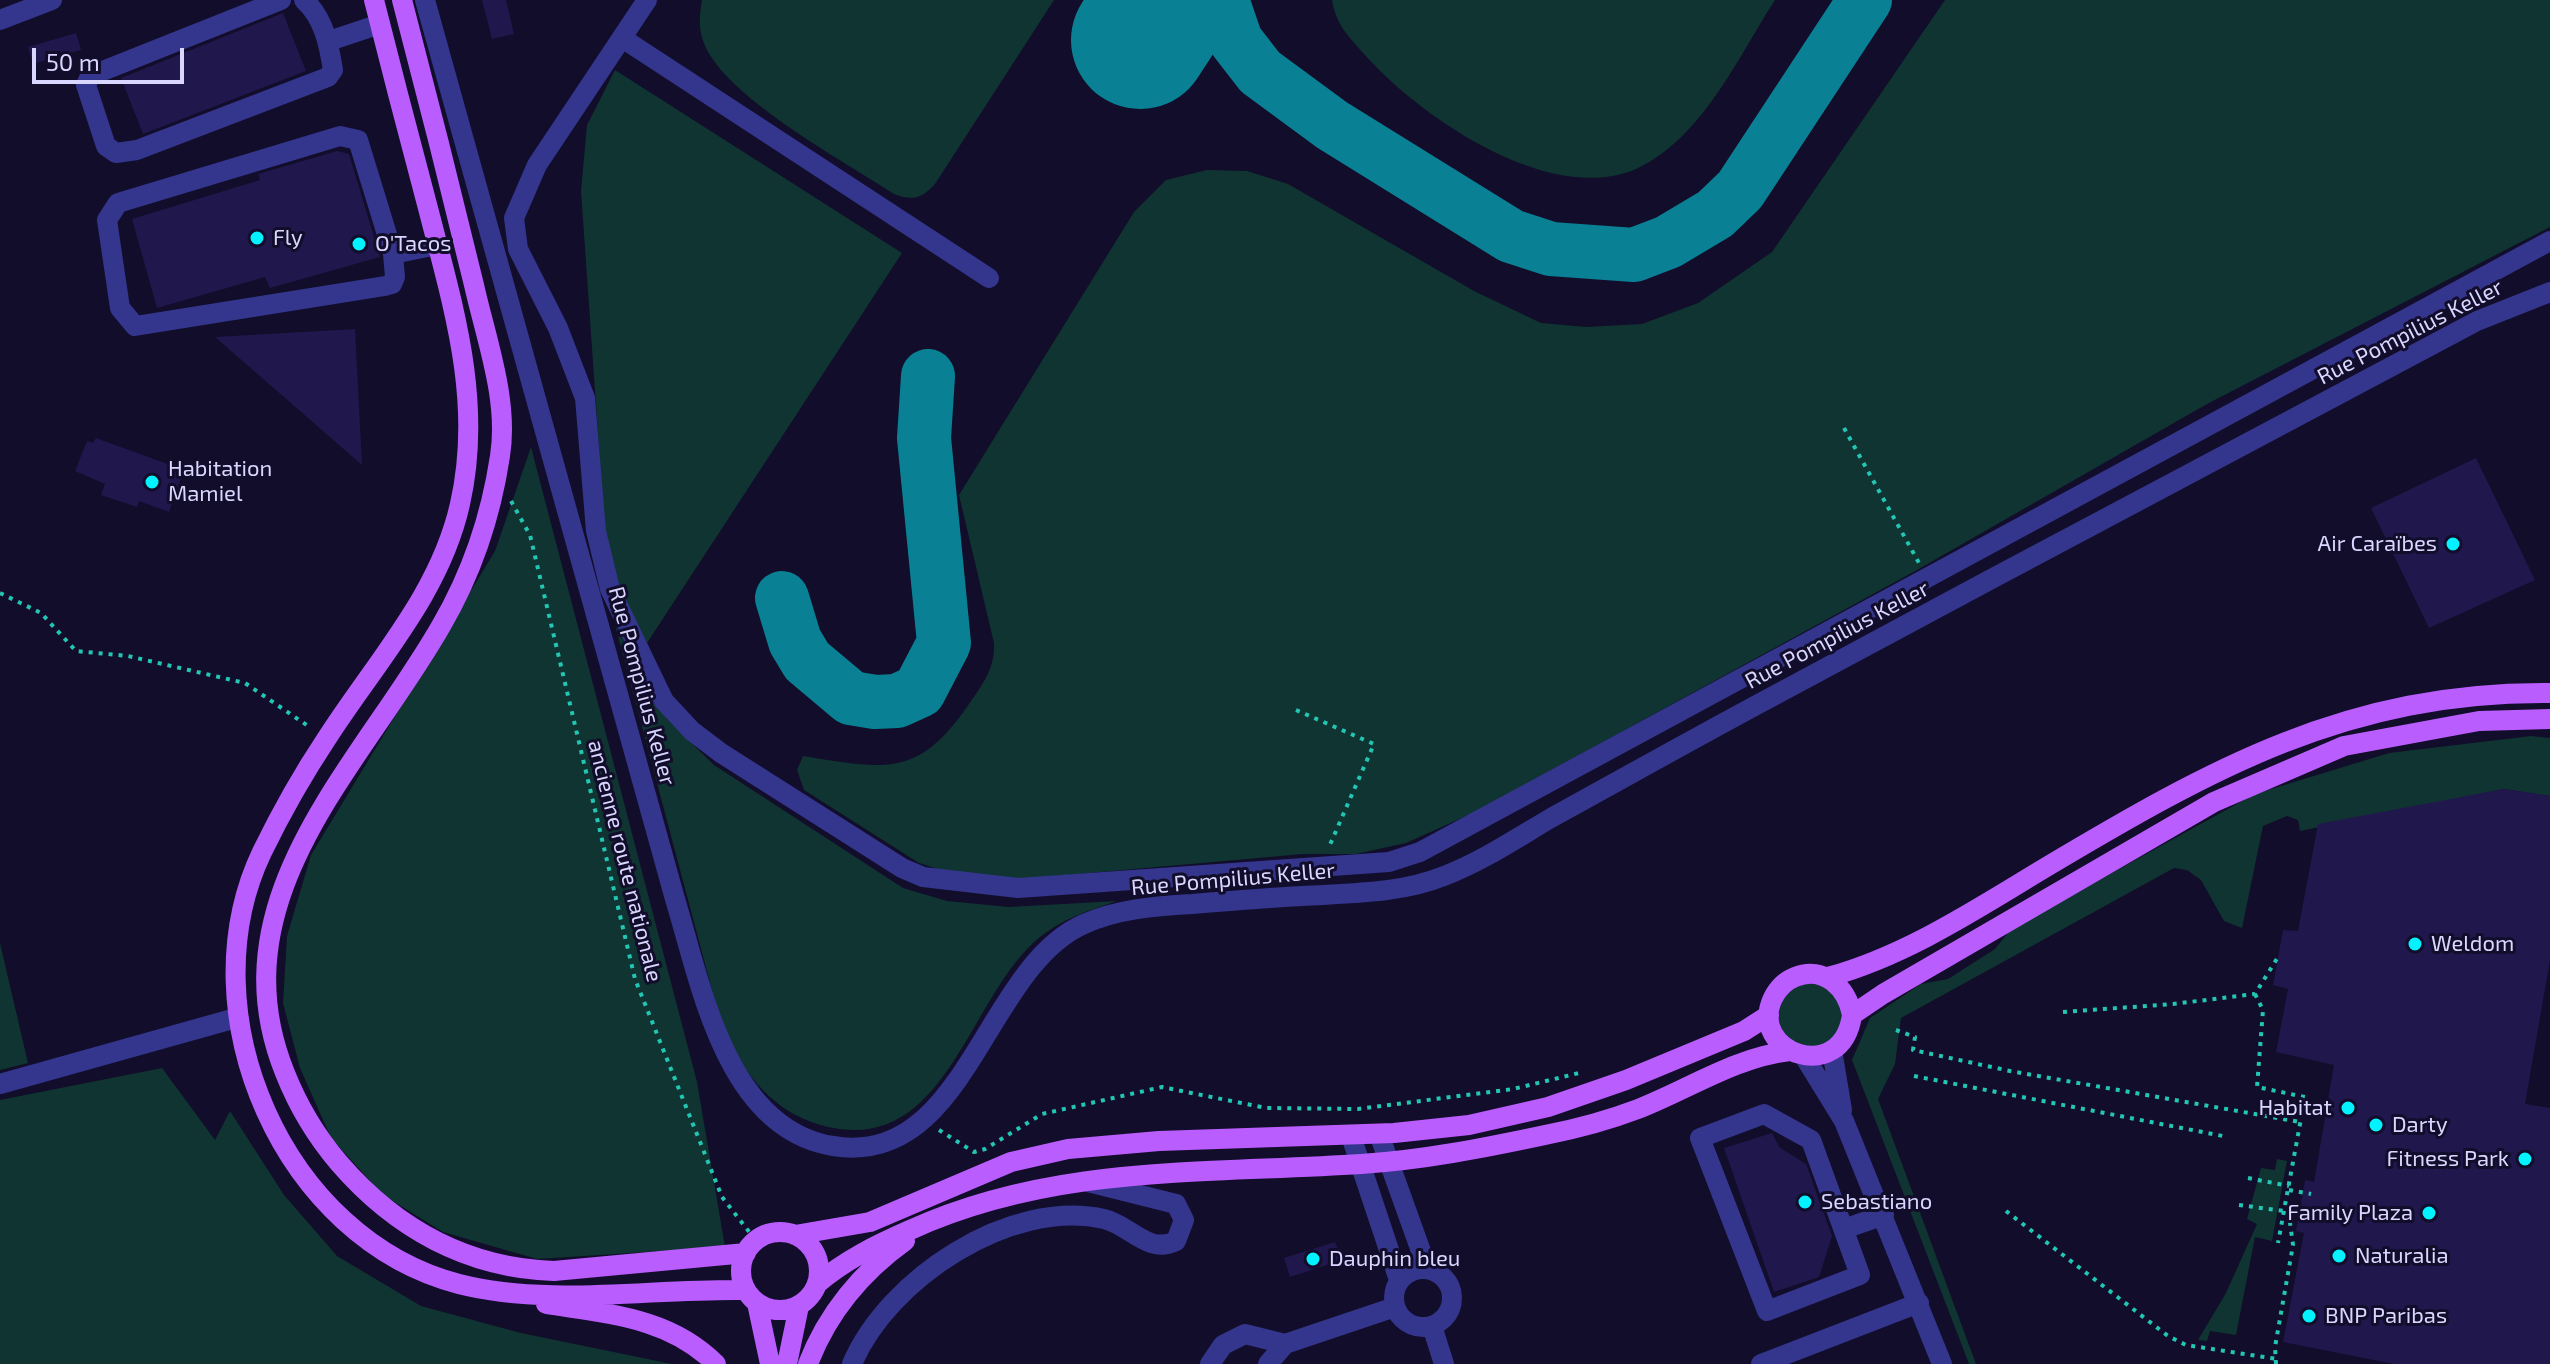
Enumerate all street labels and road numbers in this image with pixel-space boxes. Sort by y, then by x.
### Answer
street label: Rue Pompilius Keller [2313,274,2507,390]
street label: Rue Pompilius Keller [1741,575,1933,695]
street label: Rue Pompilius Keller [603,584,681,788]
street label: ancienne route nationale [582,737,668,985]
street label: Rue Pompilius Keller [1130,857,1336,901]

